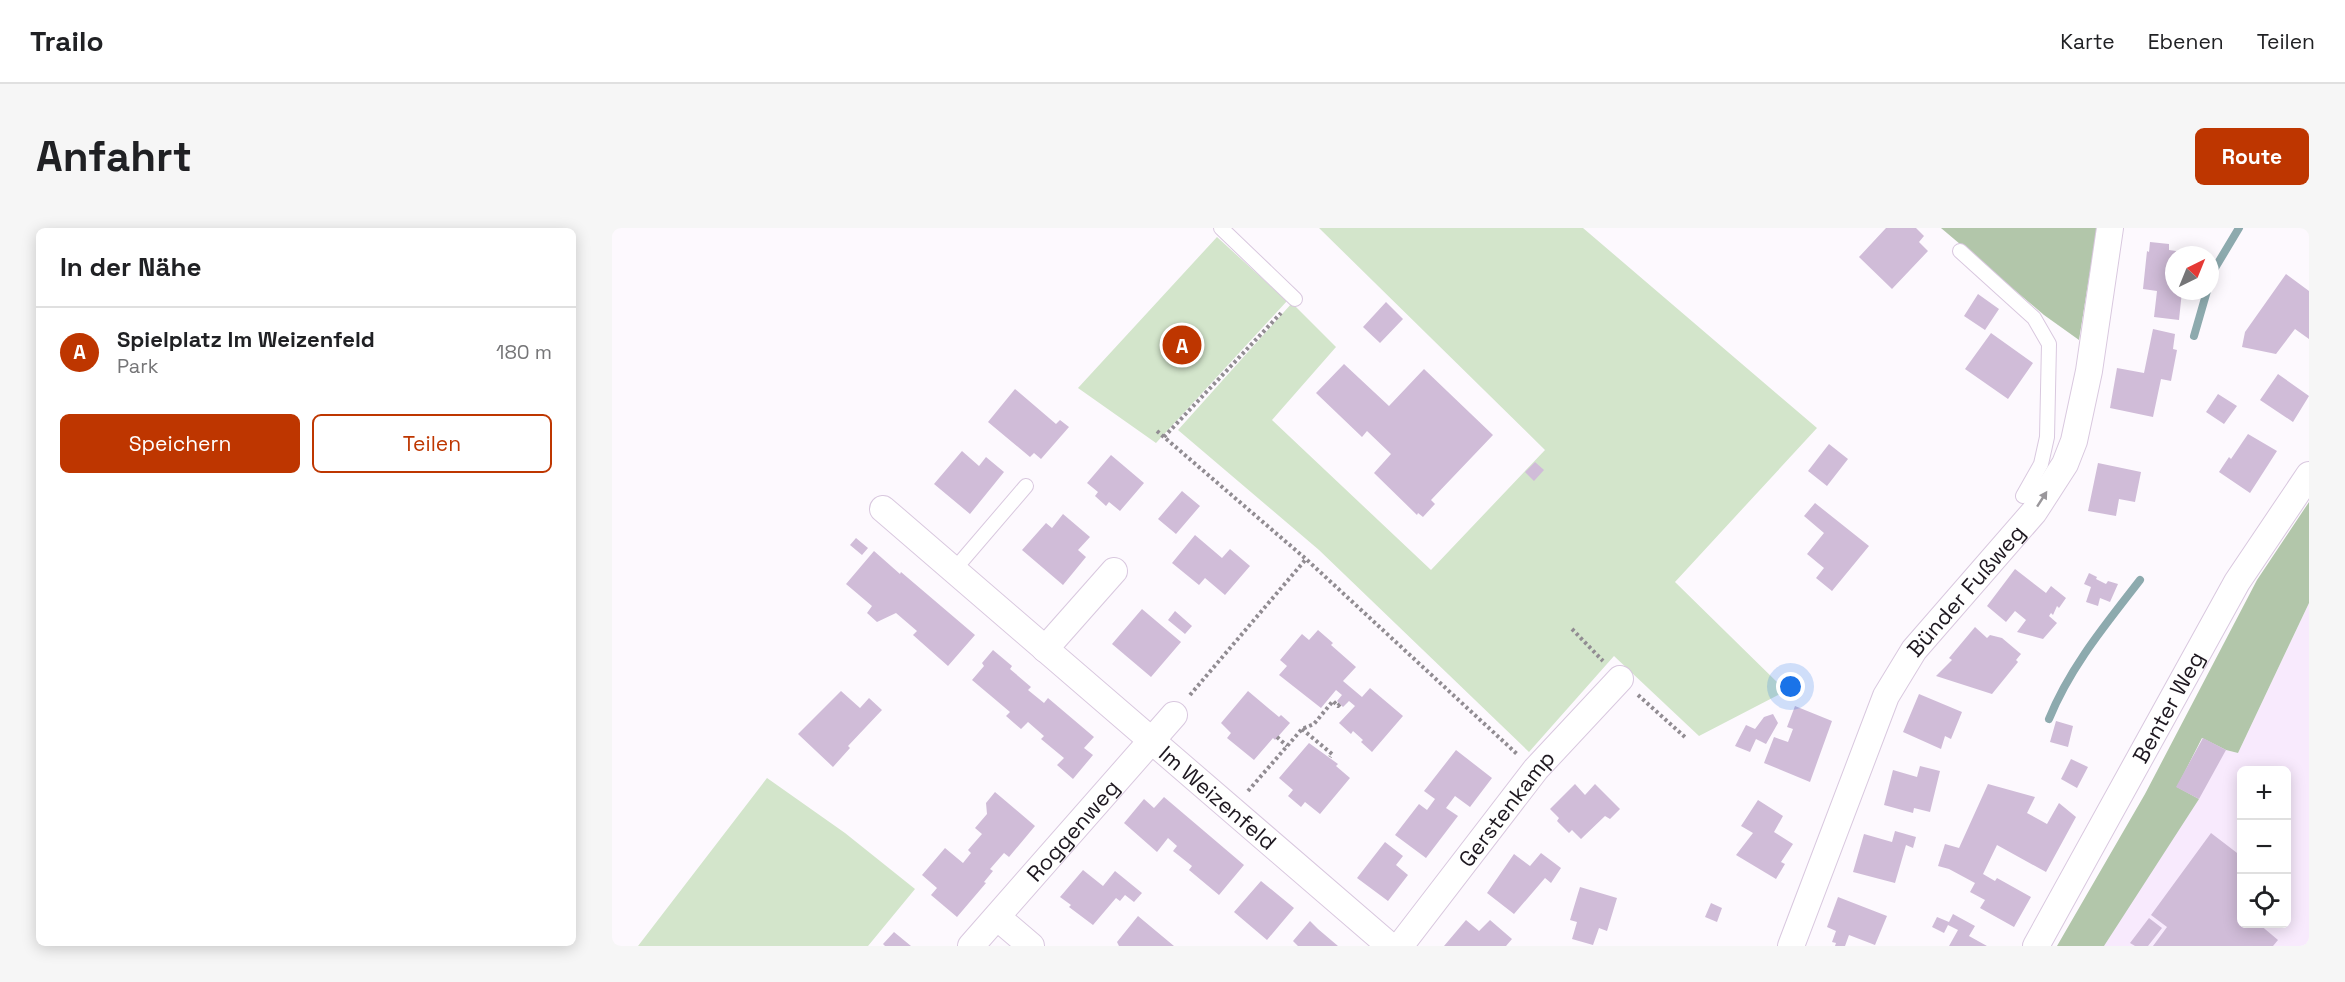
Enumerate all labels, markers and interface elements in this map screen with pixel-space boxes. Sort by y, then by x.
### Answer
text: Trailo [30,23,104,59]
text: Karte [2060,28,2115,55]
text: Ebenen [2148,28,2224,55]
text: Teilen [2257,28,2315,55]
button: Route [2195,128,2309,185]
text: Anfahrt [36,130,192,183]
north arrow [2165,246,2219,300]
text: In der Nähe [60,250,201,284]
pin: A [1162,322,1202,368]
text: Spielplatz Im Weizenfeld [117,325,375,353]
text: A [73,339,86,365]
text: 180 m [496,339,552,365]
text: Park [117,353,159,379]
button: Speichern [60,414,300,473]
button: Teilen [312,414,552,473]
one-way arrow [2037,491,2048,508]
street label: Bünder Fußweg [1901,519,2031,662]
street label: Benter Weg [2126,646,2210,768]
your location [1776,672,1805,701]
street label: Im Weizenfeld [1153,739,1282,856]
street label: Gerstenkamp [1452,744,1561,872]
map controls [2237,766,2291,928]
button: + [2237,766,2291,820]
street label: Roggenweg [1020,773,1125,887]
button: − [2237,820,2291,874]
button: locate [2237,874,2291,928]

